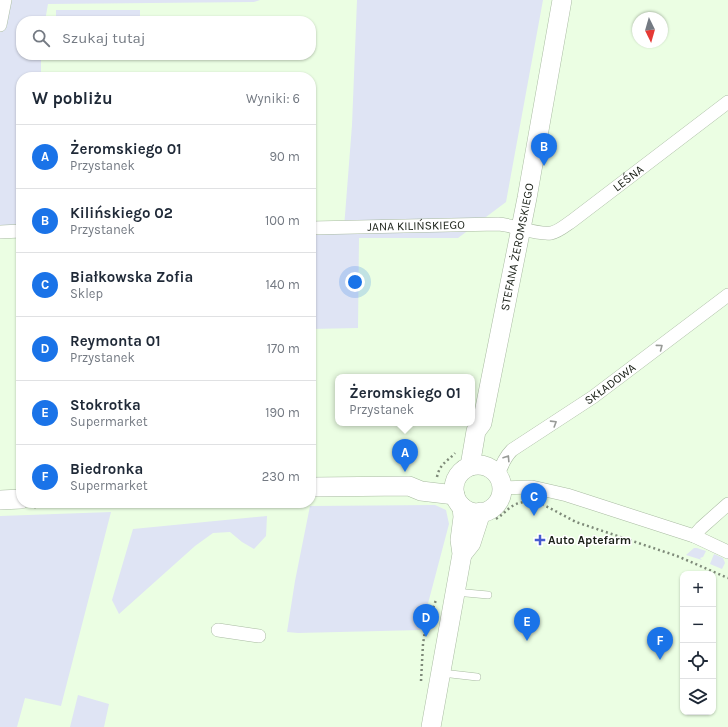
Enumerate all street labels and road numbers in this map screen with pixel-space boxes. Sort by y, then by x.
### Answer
street label: LEŚNA [610,162,646,194]
street label: STEFANA ŻEROMSKIEGO [498,182,537,312]
street label: JANA KILIŃSKIEGO [367,218,465,234]
street label: SKŁADOWA [582,360,638,408]

